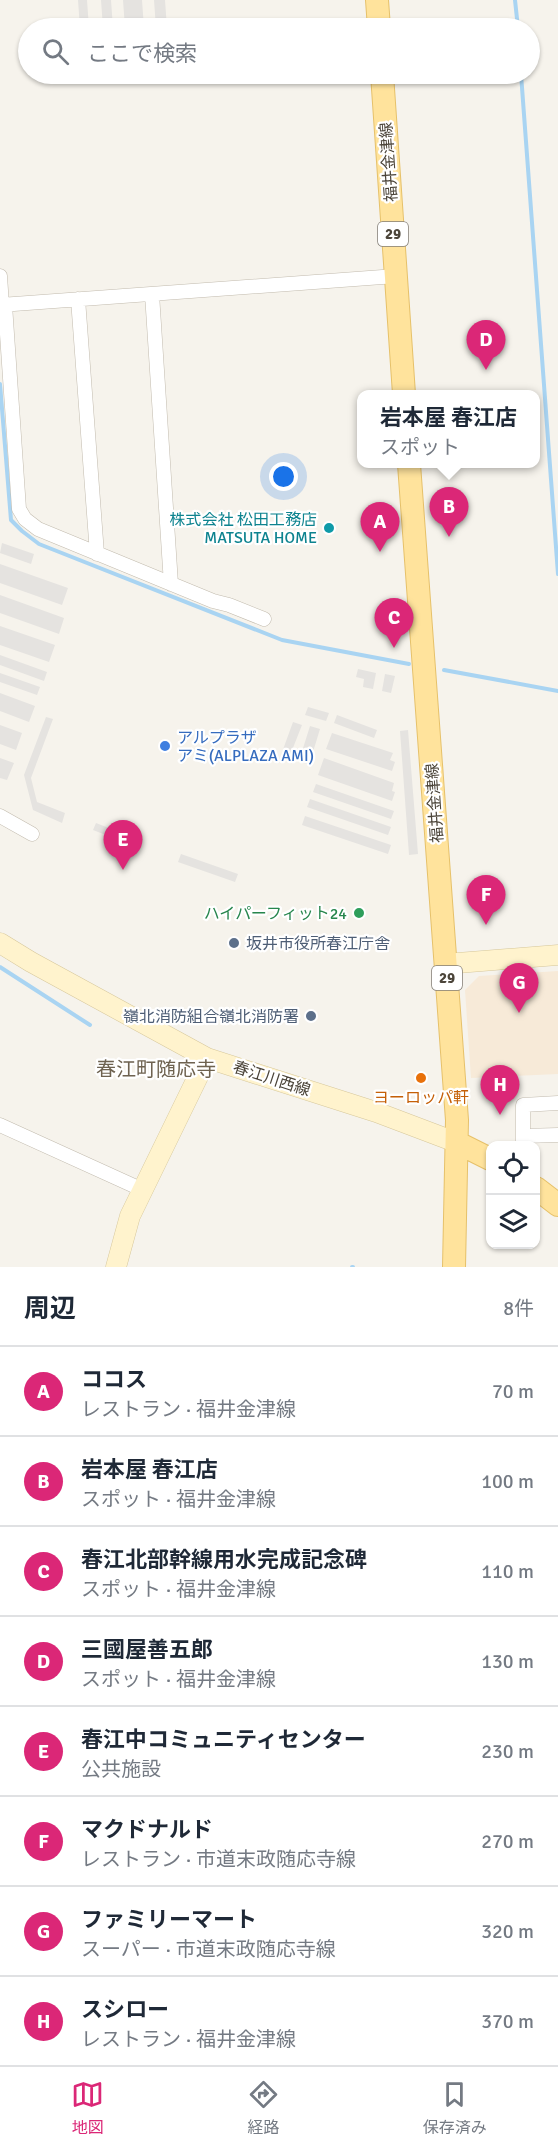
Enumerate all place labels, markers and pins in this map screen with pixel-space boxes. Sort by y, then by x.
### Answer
pin: D [466,320,506,370]
pin: B [430,488,468,537]
pin: A [360,502,400,552]
place label: 株式会社 松田工務店 MATSUTA HOME [169,510,317,548]
marker: 株式会社 松田工務店 MATSUTA HOME [322,521,336,535]
pin: C [374,598,414,648]
place label: アルプラザ アミ(ALPLAZA AMI) [177,728,314,766]
marker: アルプラザ アミ(ALPLAZA AMI) [158,739,172,753]
pin: E [104,820,142,870]
pin: F [466,876,506,925]
place label: ハイパーフィット24 [204,904,347,924]
marker: ハイパーフィット24 [352,906,366,920]
place label: 坂井市役所春江庁舎 [246,934,390,954]
marker: 坂井市役所春江庁舎 [227,936,241,950]
pin: G [500,964,538,1013]
place label: 嶺北消防組合嶺北消防署 [123,1007,299,1027]
marker: 嶺北消防組合嶺北消防署 [304,1009,318,1023]
pin: H [480,1066,520,1115]
marker: ヨーロッパ軒 [414,1071,428,1085]
place label: ヨーロッパ軒 [373,1088,469,1108]

